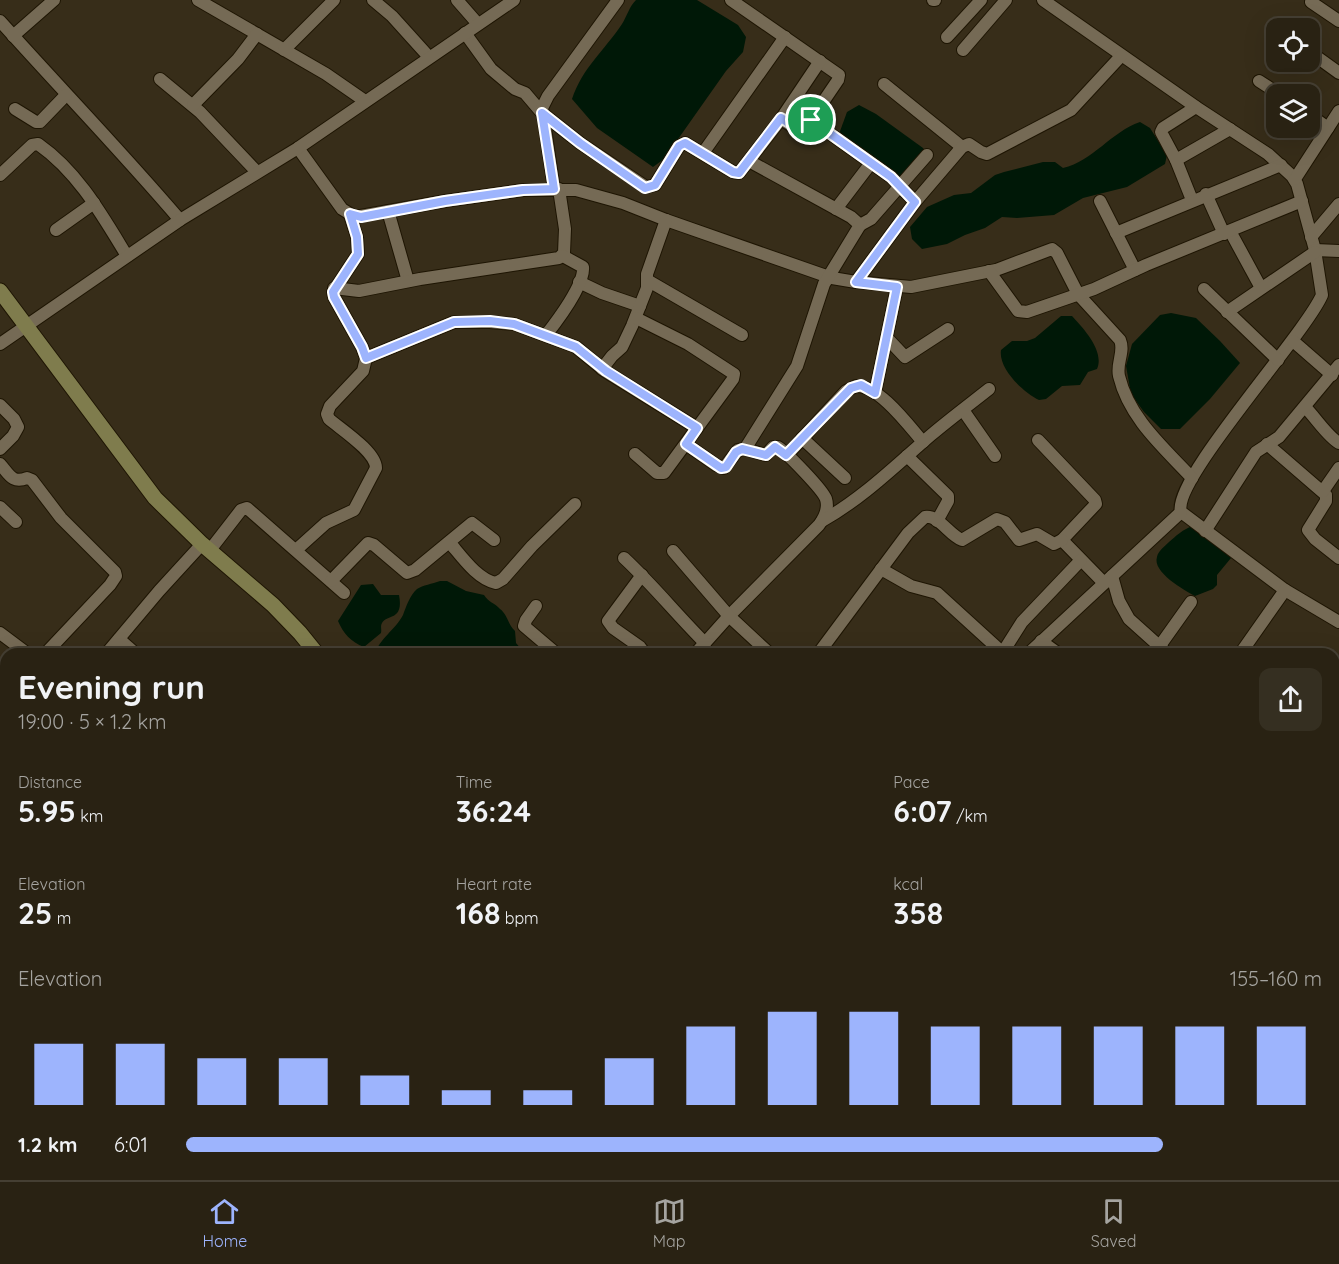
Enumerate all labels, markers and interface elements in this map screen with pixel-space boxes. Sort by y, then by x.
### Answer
map controls [1266,18,1320,138]
button: locate [1266,18,1320,72]
button: layers [1266,84,1320,138]
pin [785,94,836,145]
icon: arrive [794,103,827,136]
text: Evening run [18,666,205,707]
button: share [1259,668,1322,731]
text: 19:00 · 5 × 1.2 km [18,709,167,734]
text: Distance [18,772,82,792]
text: Time [456,772,492,792]
text: Pace [893,772,930,792]
text: 5.95 [18,792,76,830]
text: 36:24 [456,792,531,830]
text: 6:07 [893,792,952,830]
text: km [76,806,103,826]
text: /km [952,806,988,826]
text: Elevation [18,874,85,894]
text: Heart rate [456,874,532,894]
text: kcal [893,874,923,894]
text: 25 [18,894,52,932]
text: 168 [456,894,500,932]
text: 358 [893,894,943,932]
text: m [52,908,71,928]
text: bpm [500,908,539,928]
text: Elevation [18,966,102,991]
text: 155–160 m [1230,966,1322,991]
text: 1.2 km [18,1132,78,1157]
text: 6:01 [114,1132,148,1157]
tab: Home [203,1195,247,1251]
tab: Map [653,1195,686,1251]
tab: Saved [1091,1195,1136,1251]

